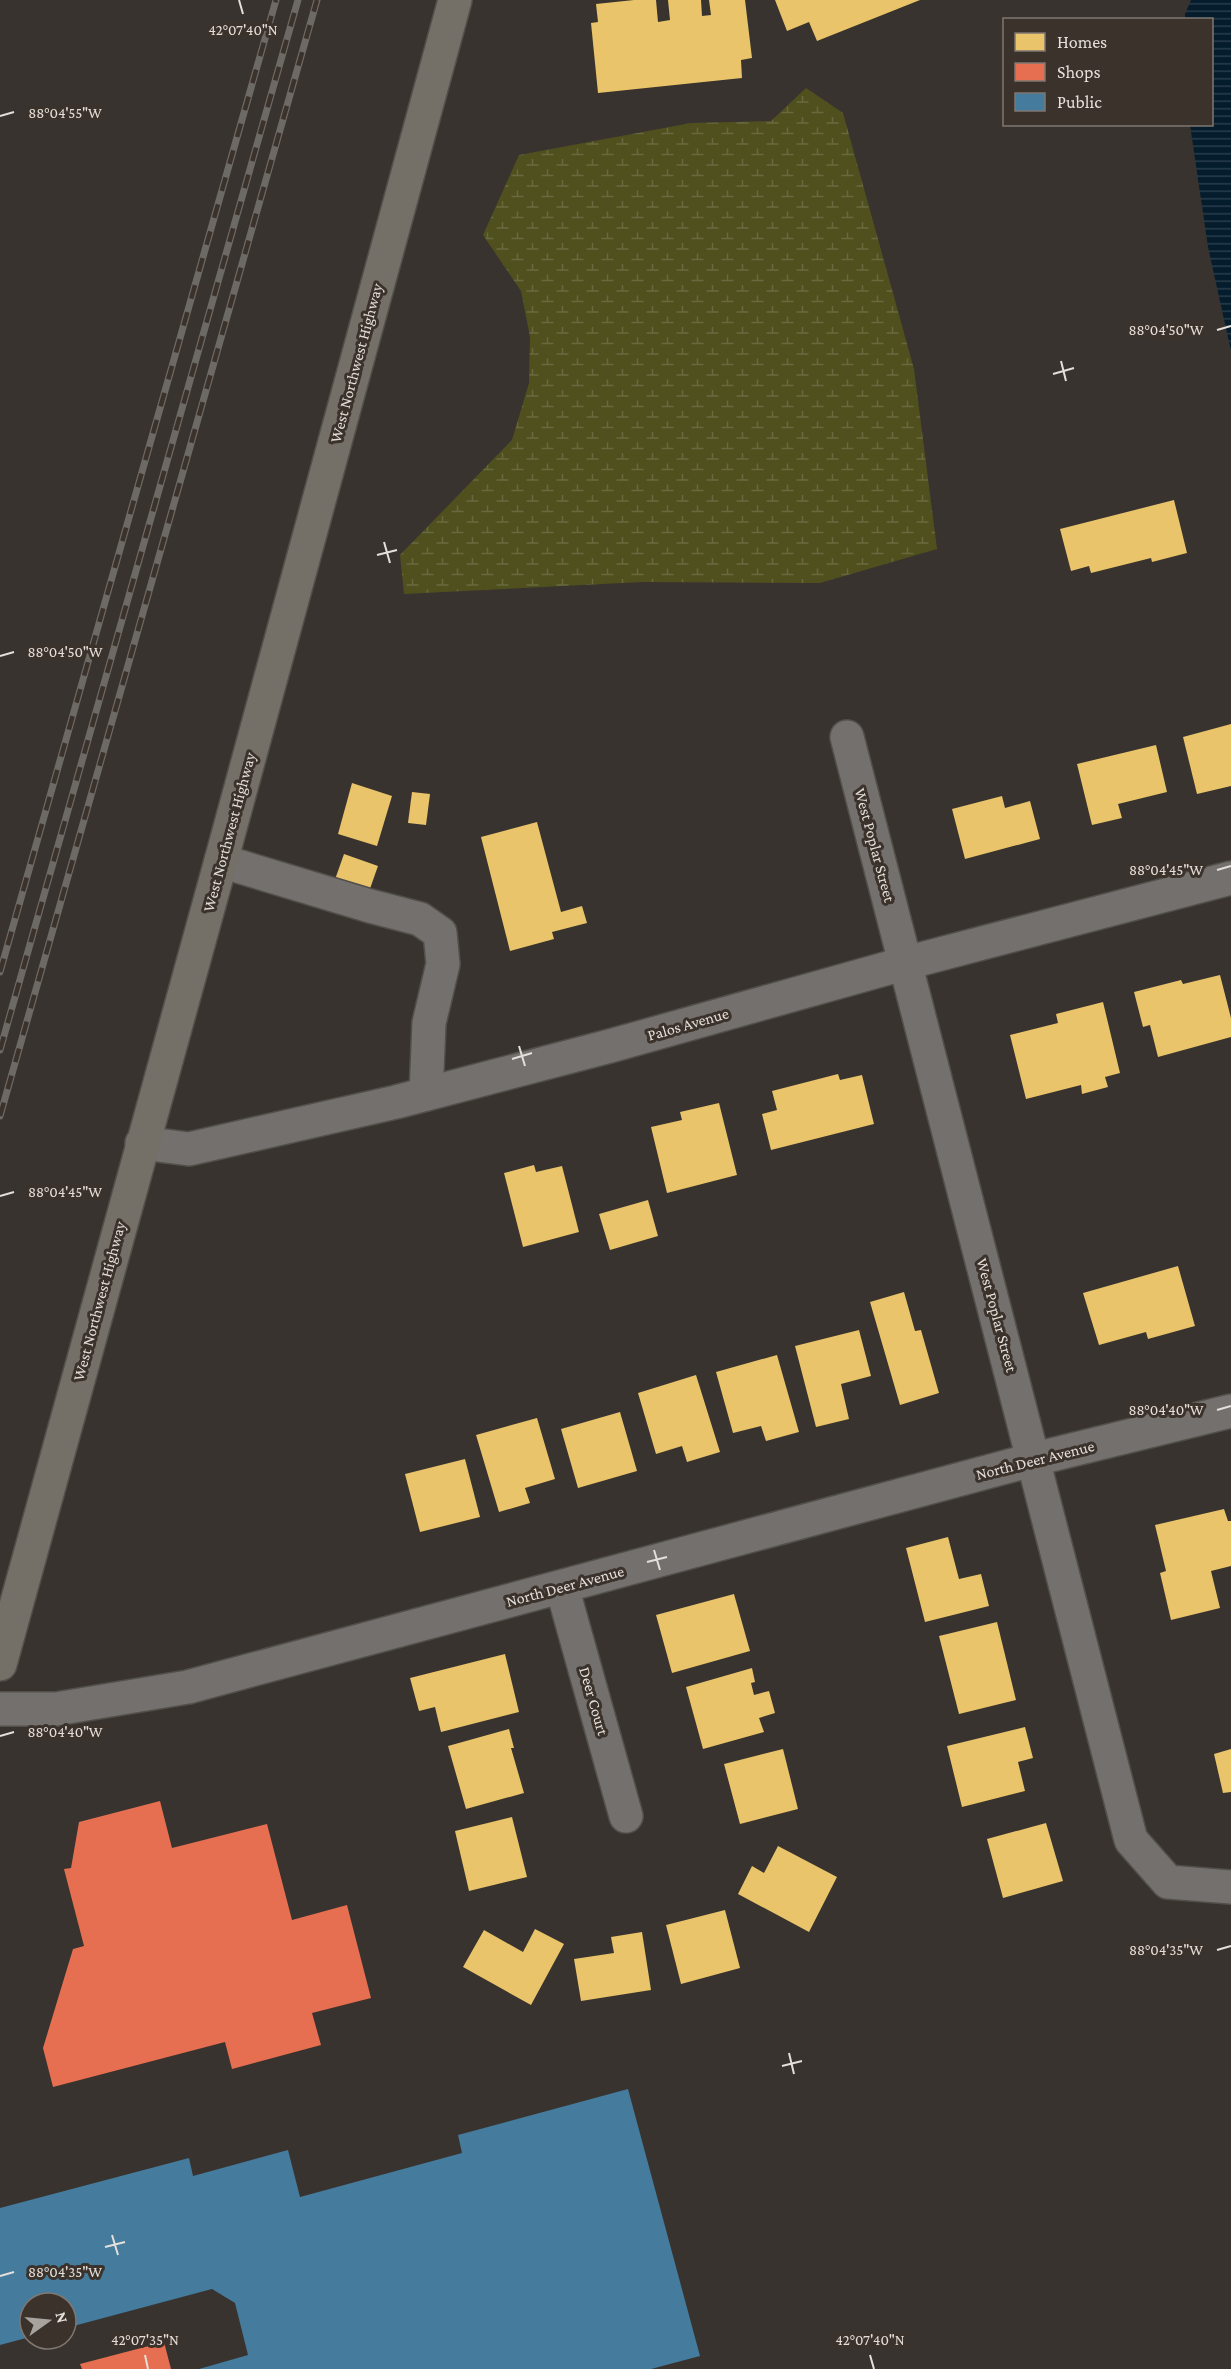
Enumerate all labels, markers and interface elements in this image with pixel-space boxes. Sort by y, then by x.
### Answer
legend [1003,18,1213,126]
text: 42°07'40"N [208,22,278,38]
text: Homes [1057,32,1107,52]
text: Shops [1057,62,1101,82]
text: Public [1057,92,1102,112]
text: 88°04'55"W [28,105,102,121]
street label: West Northwest Highway [327,281,387,445]
text: 88°04'50"W [1129,322,1204,338]
text: 88°04'50"W [28,644,103,660]
street label: West Northwest Highway [200,750,260,914]
street label: West Poplar Street [851,786,899,905]
text: 88°04'45"W [1129,862,1203,878]
street label: Palos Avenue [645,1004,731,1044]
text: 88°04'45"W [28,1184,102,1200]
street label: West Northwest Highway [70,1219,130,1383]
street label: West Poplar Street [973,1256,1021,1375]
text: 88°04'40"W [1128,1402,1204,1418]
street label: North Deer Avenue [974,1437,1096,1483]
street label: North Deer Avenue [504,1562,626,1610]
street label: Deer Court [576,1665,612,1738]
text: 88°04'40"W [27,1724,103,1740]
text: 88°04'35"W [1129,1942,1203,1958]
text: 88°04'35"W [28,2264,102,2280]
north arrow [18,2291,78,2351]
text: N [52,2310,72,2325]
text: 42°07'35"N [111,2332,179,2348]
text: 42°07'40"N [835,2332,905,2348]

